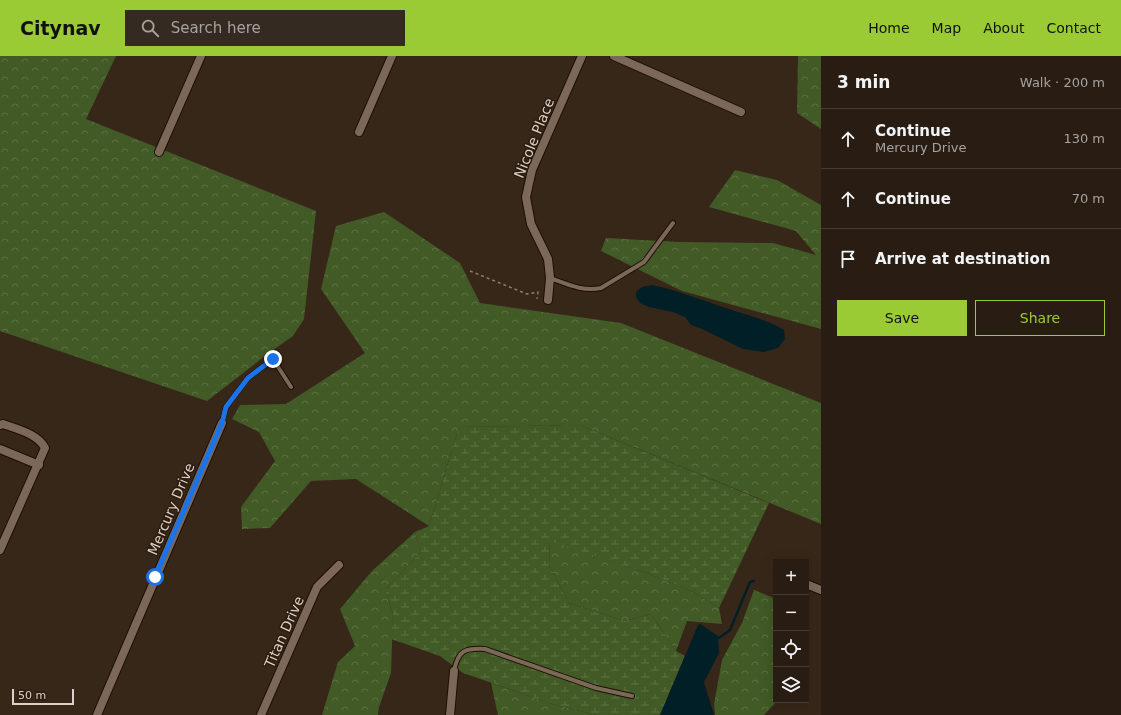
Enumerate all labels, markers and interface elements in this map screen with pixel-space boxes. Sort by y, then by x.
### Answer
search box [125,10,405,46]
text: Citynav [20,17,101,39]
icon: search [139,17,161,39]
text: Search here [171,19,261,37]
text: Home [868,20,910,36]
text: Map [932,20,961,36]
text: About [983,20,1025,36]
text: Contact [1047,20,1101,36]
text: 3 min [837,72,890,92]
text: Walk · 200 m [1020,75,1105,90]
street label: Nicole Place [511,96,557,180]
text: Continue [875,122,951,140]
icon: ahead [837,128,859,150]
text: 130 m [1063,131,1105,146]
text: Mercury Drive [875,140,967,155]
icon: ahead [837,188,859,210]
text: Continue [875,190,951,208]
text: 70 m [1072,191,1105,206]
icon: arrive [837,248,859,270]
text: Arrive at destination [875,250,1050,268]
button: Save [837,300,967,336]
button: Share [975,300,1105,336]
route end [264,350,282,368]
street label: Mercury Drive [144,461,198,557]
map controls [773,559,809,703]
button: + [773,559,809,595]
route start [146,568,164,586]
street label: Titan Drive [261,594,307,671]
button: − [773,595,809,631]
button: locate [773,631,809,667]
button: layers [773,667,809,703]
scale bar [12,687,74,706]
text: 50 m [18,689,46,702]

